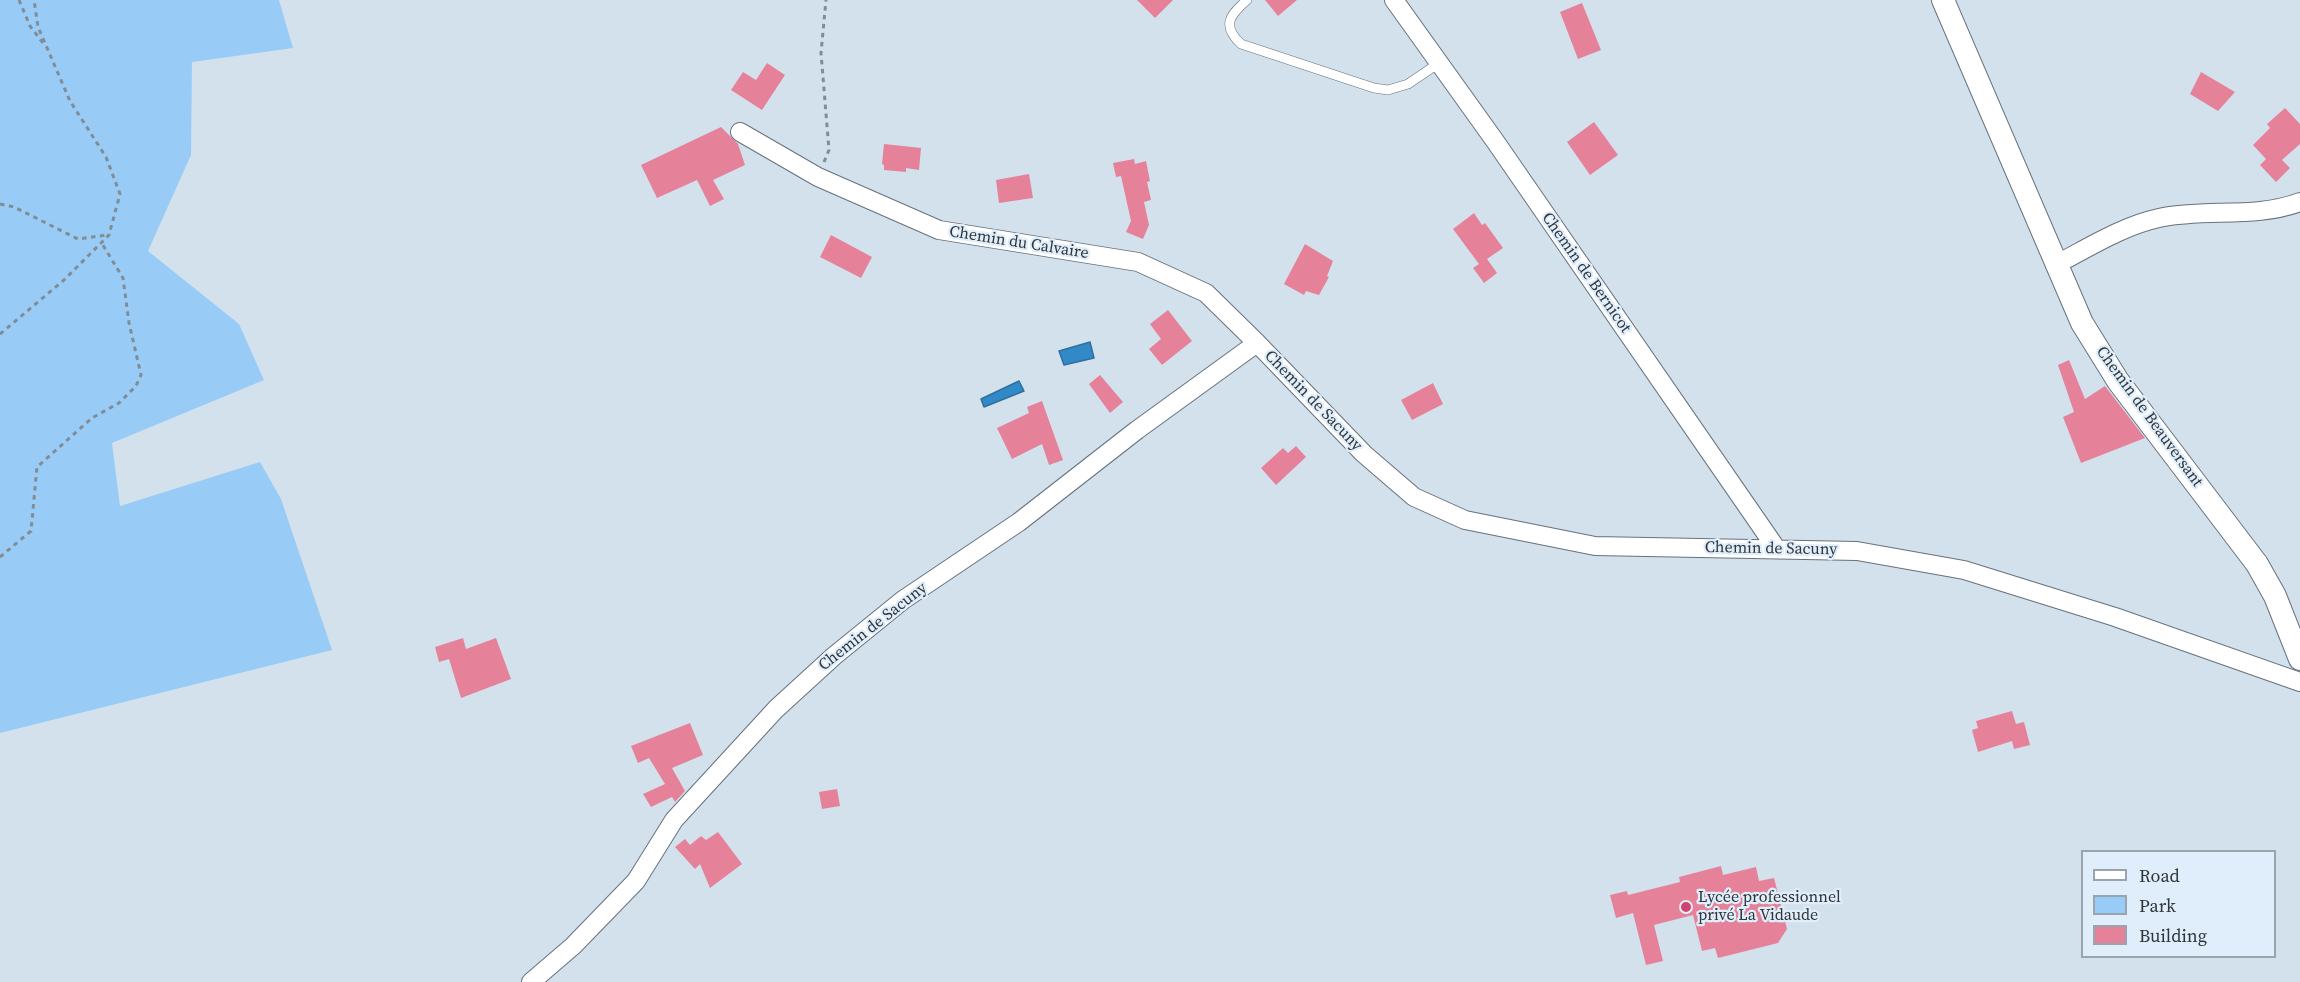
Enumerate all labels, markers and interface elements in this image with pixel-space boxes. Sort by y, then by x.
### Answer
street label: Chemin de Bernicot [1537,209,1635,337]
street label: Chemin du Calvaire [948,223,1090,263]
street label: Chemin de Beauversant [2092,343,2206,491]
street label: Chemin de Sacuny [1260,347,1366,455]
street label: Chemin de Sacuny [1705,538,1837,560]
street label: Chemin de Sacuny [815,579,931,675]
legend [2081,850,2276,958]
text: Road [2139,863,2180,888]
place label: Lycée professionnel privé La Vidaude [1698,888,1841,926]
text: Park [2139,893,2176,918]
marker: Lycée professionnel privé La Vidaude [1679,900,1693,914]
text: Building [2139,923,2207,948]

